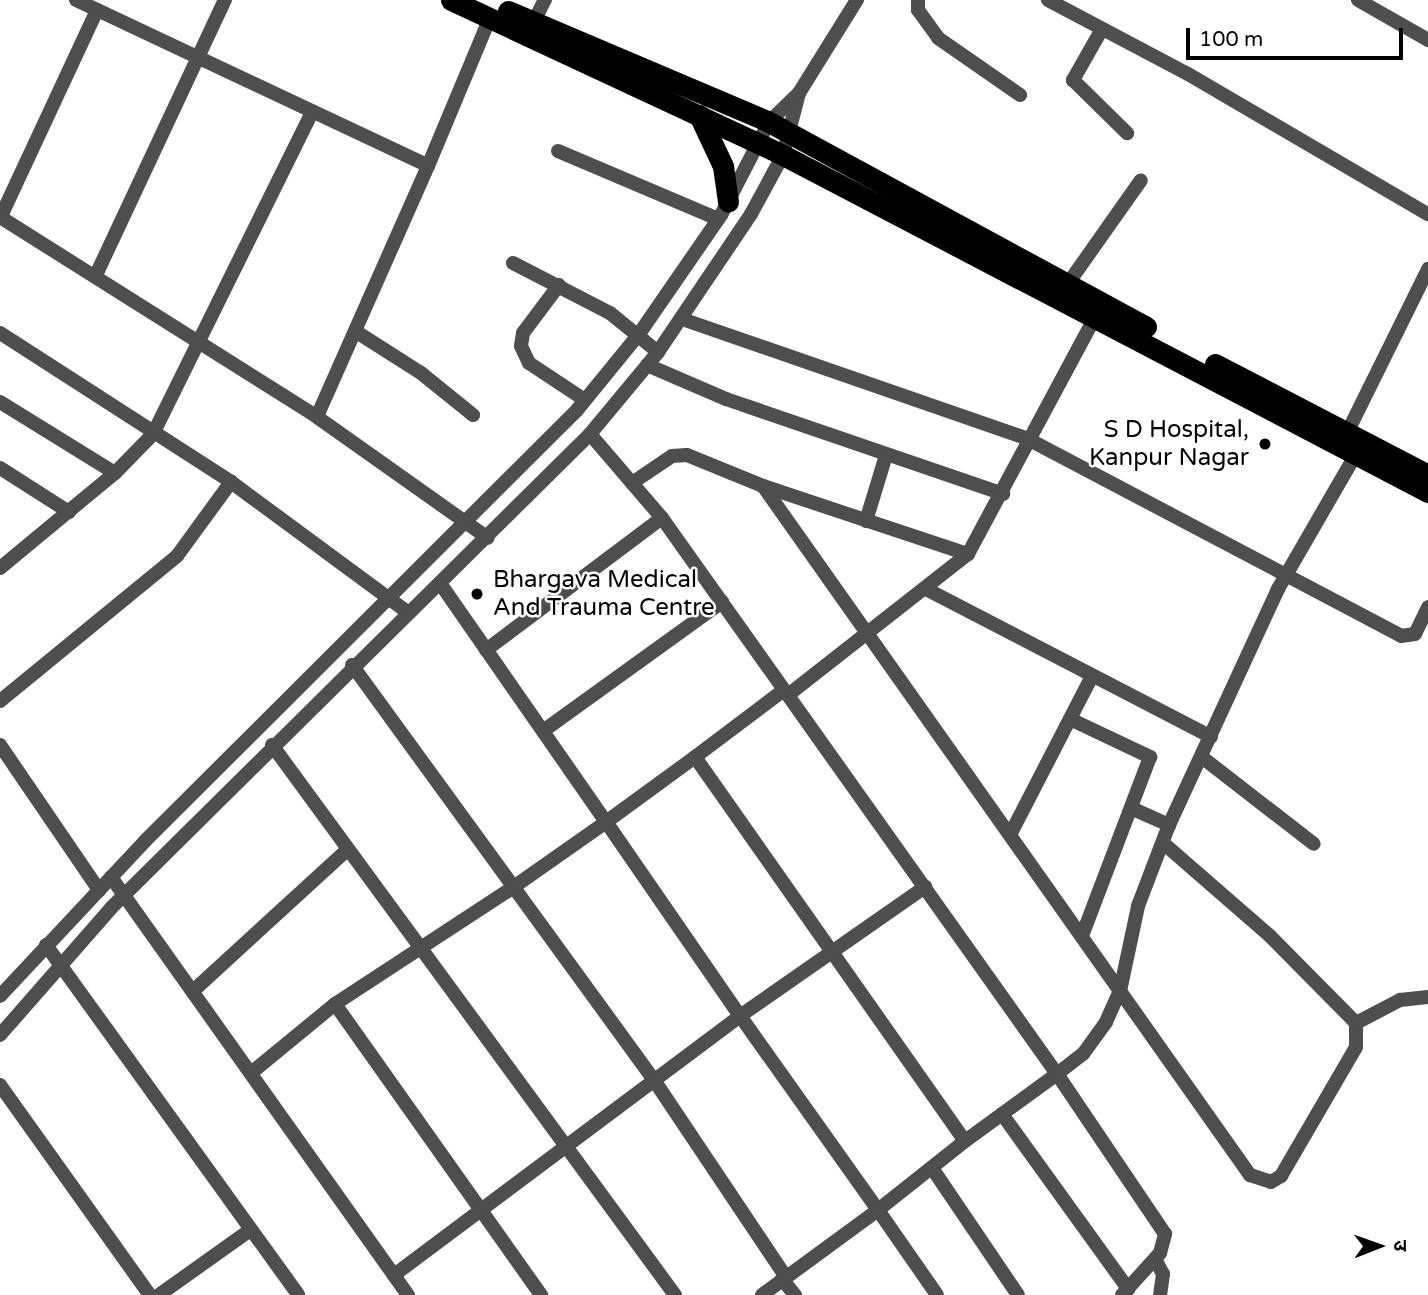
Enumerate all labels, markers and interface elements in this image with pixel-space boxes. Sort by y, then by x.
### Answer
scale bar [1190,14,1407,58]
text: 100 m [1199,27,1263,52]
place label: S D Hospital, Kanpur Nagar [1089,416,1249,472]
marker: S D Hospital, Kanpur Nagar [1255,434,1275,454]
place label: Bhargava Medical And Trauma Centre [493,566,715,622]
marker: Bhargava Medical And Trauma Centre [467,584,487,604]
north arrow [1344,1211,1414,1281]
text: उ [1389,1240,1411,1251]

